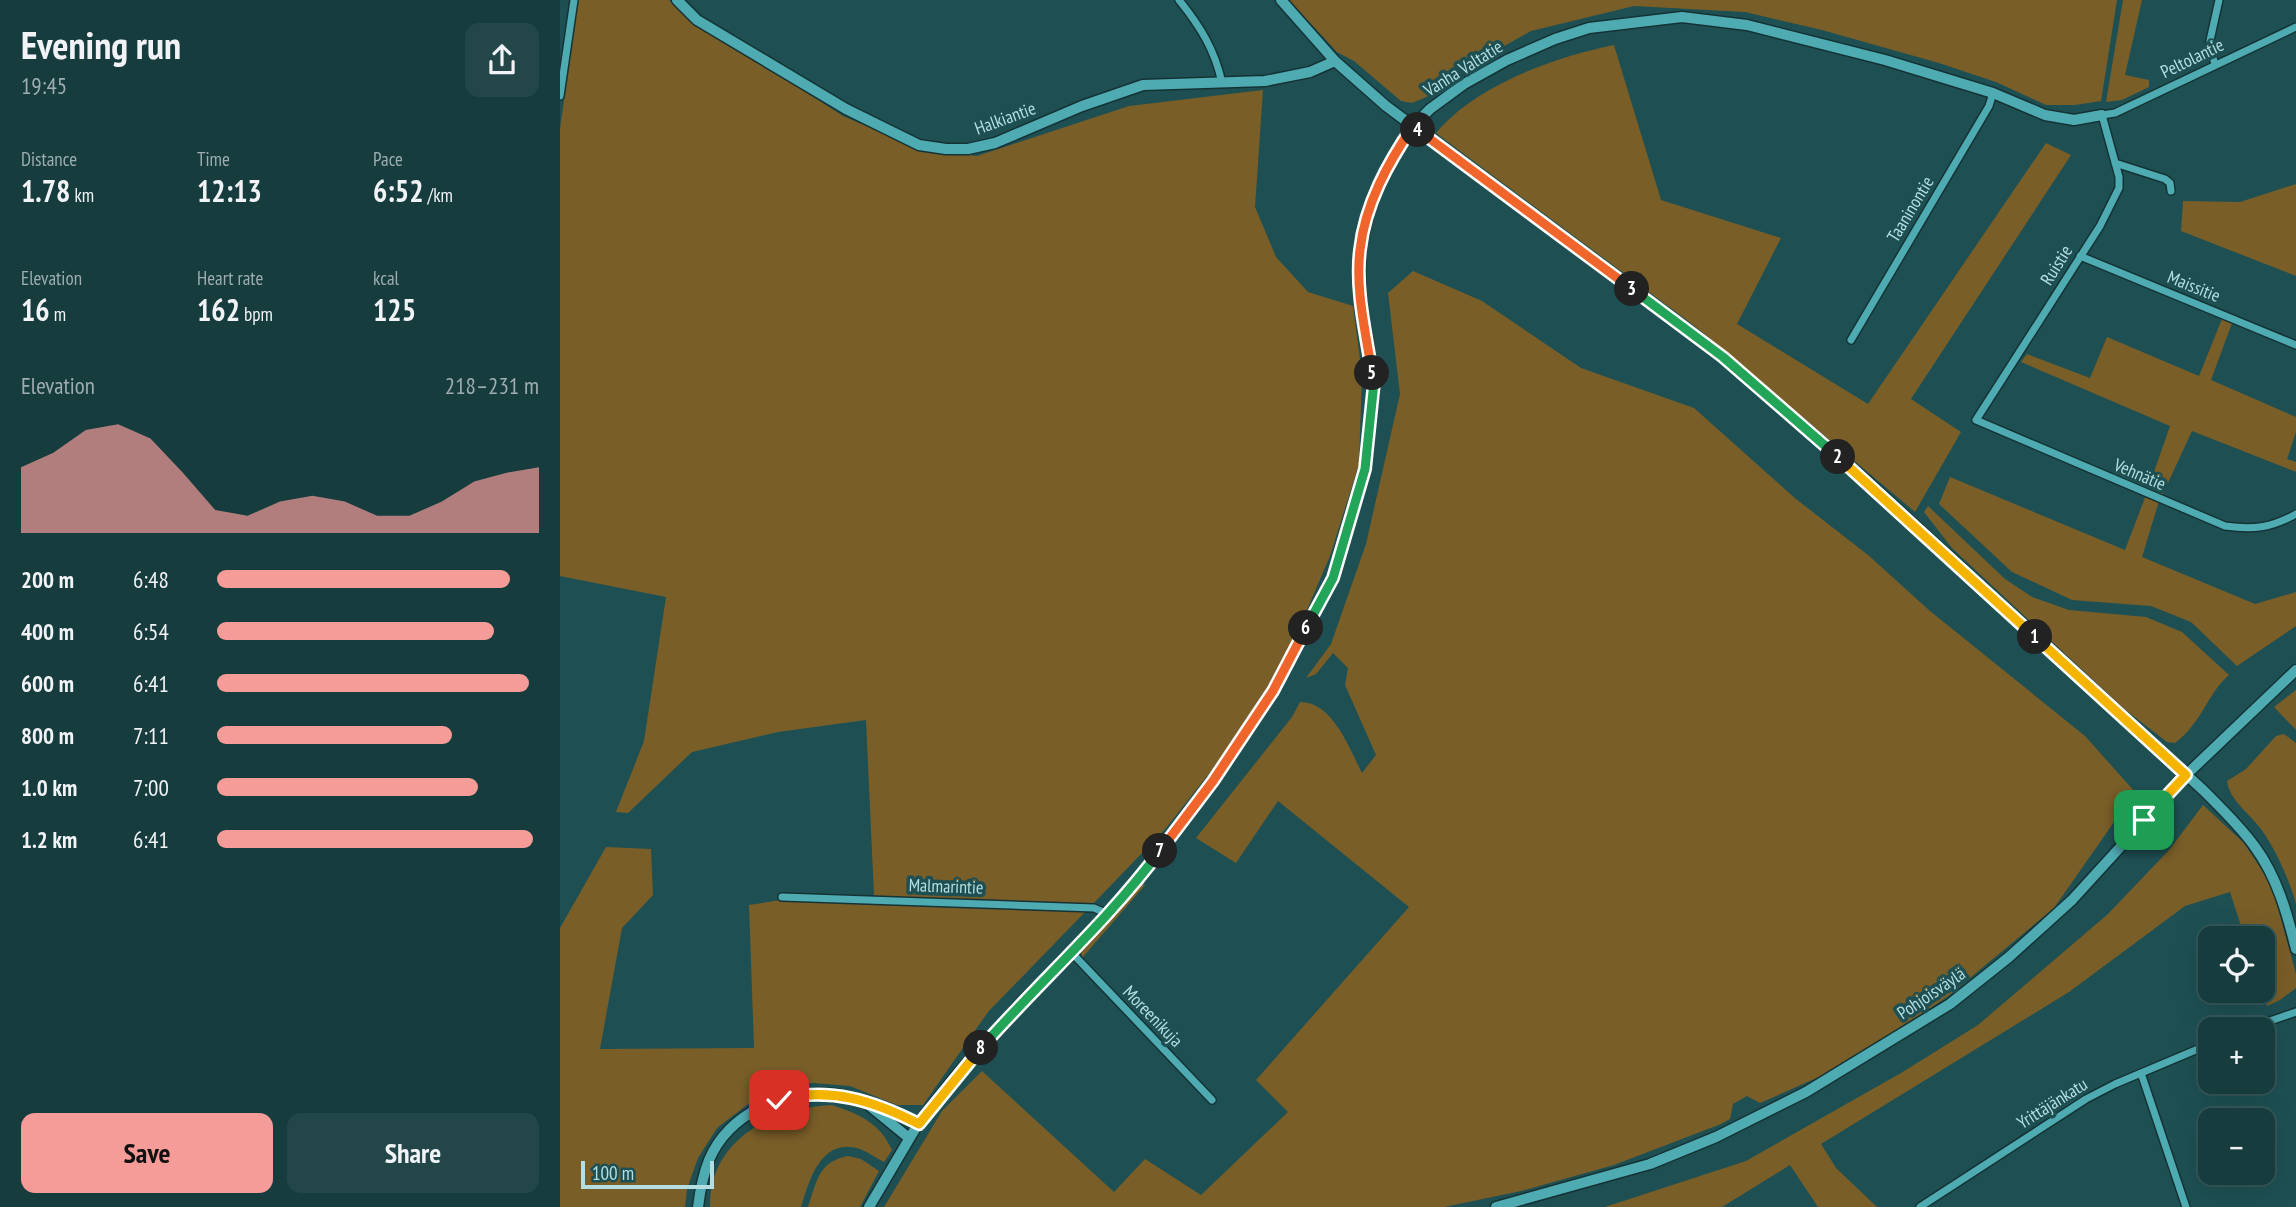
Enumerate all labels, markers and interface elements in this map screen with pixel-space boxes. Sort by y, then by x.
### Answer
text: Evening run [21,20,181,69]
button: share [465,23,539,97]
street label: Peltolantie [2157,33,2227,83]
street label: Vanha Valtatie [1418,35,1507,102]
text: 19:45 [21,71,67,100]
street label: Halkiantie [971,96,1039,140]
pin: 4 [1400,113,1436,148]
text: 4 [1413,117,1422,141]
text: Distance [21,147,77,171]
text: Time [197,147,230,171]
text: Pace [373,147,403,171]
text: 1.78 [21,171,70,210]
text: 12:13 [197,171,262,210]
text: 6:52 [373,171,424,210]
street label: Taaninontie [1881,172,1939,246]
text: km [70,183,94,207]
text: /km [424,183,453,207]
street label: Ruistie [2035,241,2077,289]
street label: Maissitie [2164,265,2224,307]
text: Elevation [21,266,82,290]
text: Heart rate [197,266,263,290]
text: kcal [373,266,399,290]
pin: 3 [1614,272,1650,306]
text: 3 [1627,276,1636,300]
text: 16 [21,290,50,329]
text: 162 [197,290,240,329]
text: 125 [373,290,416,329]
text: m [50,302,66,326]
text: bpm [240,302,273,326]
pin: 5 [1354,356,1390,390]
text: 5 [1367,360,1376,384]
text: Elevation [21,371,95,400]
text: 218–231 m [445,371,539,400]
pin: 2 [1820,440,1856,475]
text: 2 [1833,444,1842,468]
street label: Vehnätie [2110,452,2169,495]
text: 200 m [21,565,74,594]
text: 6:48 [133,565,169,594]
pin: 6 [1288,610,1324,646]
text: 6 [1301,615,1310,639]
text: 400 m [21,617,74,646]
text: 6:54 [133,617,169,646]
pin: 1 [2018,620,2052,654]
text: 1 [2030,624,2039,648]
text: 600 m [21,669,74,698]
text: 6:41 [133,669,169,698]
text: 800 m [21,721,74,750]
text: 7:11 [133,721,169,750]
text: 1.0 km [21,773,77,802]
text: 7:00 [133,773,169,802]
pin [2114,790,2174,850]
icon: arrive [2125,801,2163,839]
text: 1.2 km [21,825,77,854]
text: 6:41 [133,825,169,854]
pin: 7 [1142,834,1178,868]
text: 7 [1155,838,1164,862]
street label: Malmarintie [908,873,984,899]
map controls [2198,926,2275,1185]
button: locate [2198,926,2275,1003]
street label: Pohjoisväylä [1893,962,1969,1024]
street label: Moreenikuja [1118,980,1188,1052]
button: + [2198,1017,2275,1094]
pin: 8 [964,1030,998,1066]
text: 8 [976,1035,985,1059]
pin [749,1070,809,1130]
street label: Yrittäjänkatu [2012,1072,2092,1134]
icon: check [760,1081,798,1119]
button: − [2198,1108,2275,1185]
button: Save [21,1113,273,1193]
button: Share [287,1113,539,1193]
scale bar [581,1158,714,1190]
text: 100 m [592,1161,634,1185]

